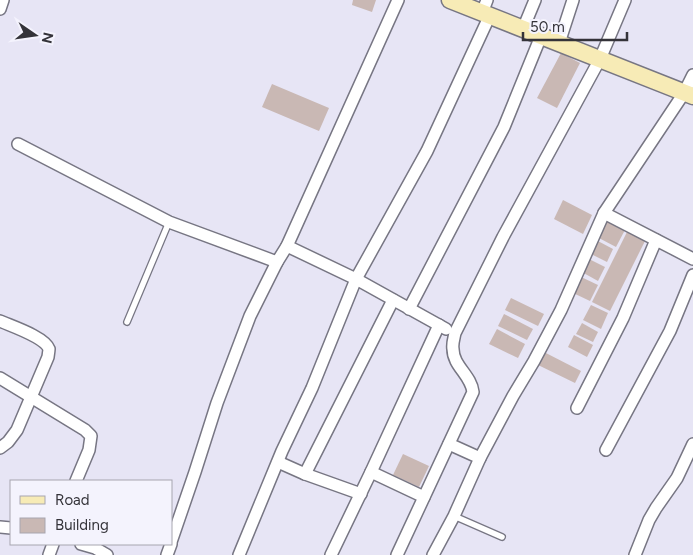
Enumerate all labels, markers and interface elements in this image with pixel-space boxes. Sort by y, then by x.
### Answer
north arrow [10,10,60,60]
scale bar [523,10,627,42]
text: 50 m [530,18,565,36]
text: N [38,31,57,45]
legend [10,480,172,545]
text: Road [55,491,90,509]
text: Building [55,516,109,534]

